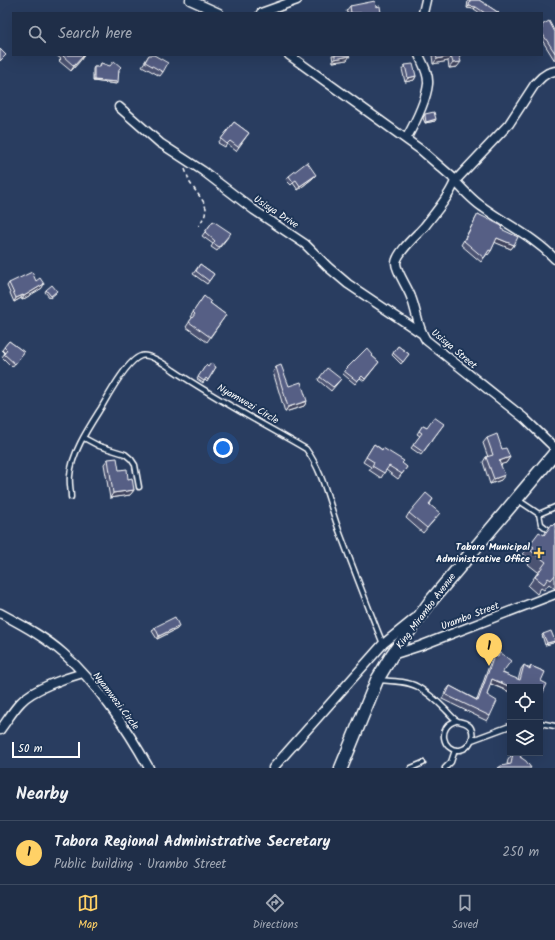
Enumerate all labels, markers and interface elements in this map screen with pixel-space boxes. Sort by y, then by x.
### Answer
search box [12,12,543,56]
text: Search here [58,22,132,46]
icon: search [26,23,48,45]
street label: Usisya Drive [250,191,302,233]
street label: Usisya Street [428,325,481,373]
street label: Nyamwezi Circle [214,380,282,428]
your location [213,438,233,458]
place label: Tabora Municipal Administrative Office [436,539,530,567]
marker: Tabora Municipal Administrative Office [533,547,545,559]
street label: King Mirambo Avenue [392,569,460,652]
street label: Urambo Street [439,598,502,634]
pin: 1 [476,633,502,666]
street label: Nyamwezi Circle [89,669,144,734]
map controls [507,684,543,756]
button: locate [507,684,543,720]
button: layers [507,720,543,756]
scale bar [12,740,80,759]
text: 50 m [18,740,43,758]
text: Nearby [16,781,68,808]
text: Tabora Regional Administrative Secretary [54,830,330,854]
text: 1 [27,842,31,863]
text: 250 m [502,842,539,863]
text: Public building · Urambo Street [54,854,226,875]
tab: Map [77,892,99,934]
tab: Directions [253,892,298,934]
tab: Saved [452,892,478,934]

